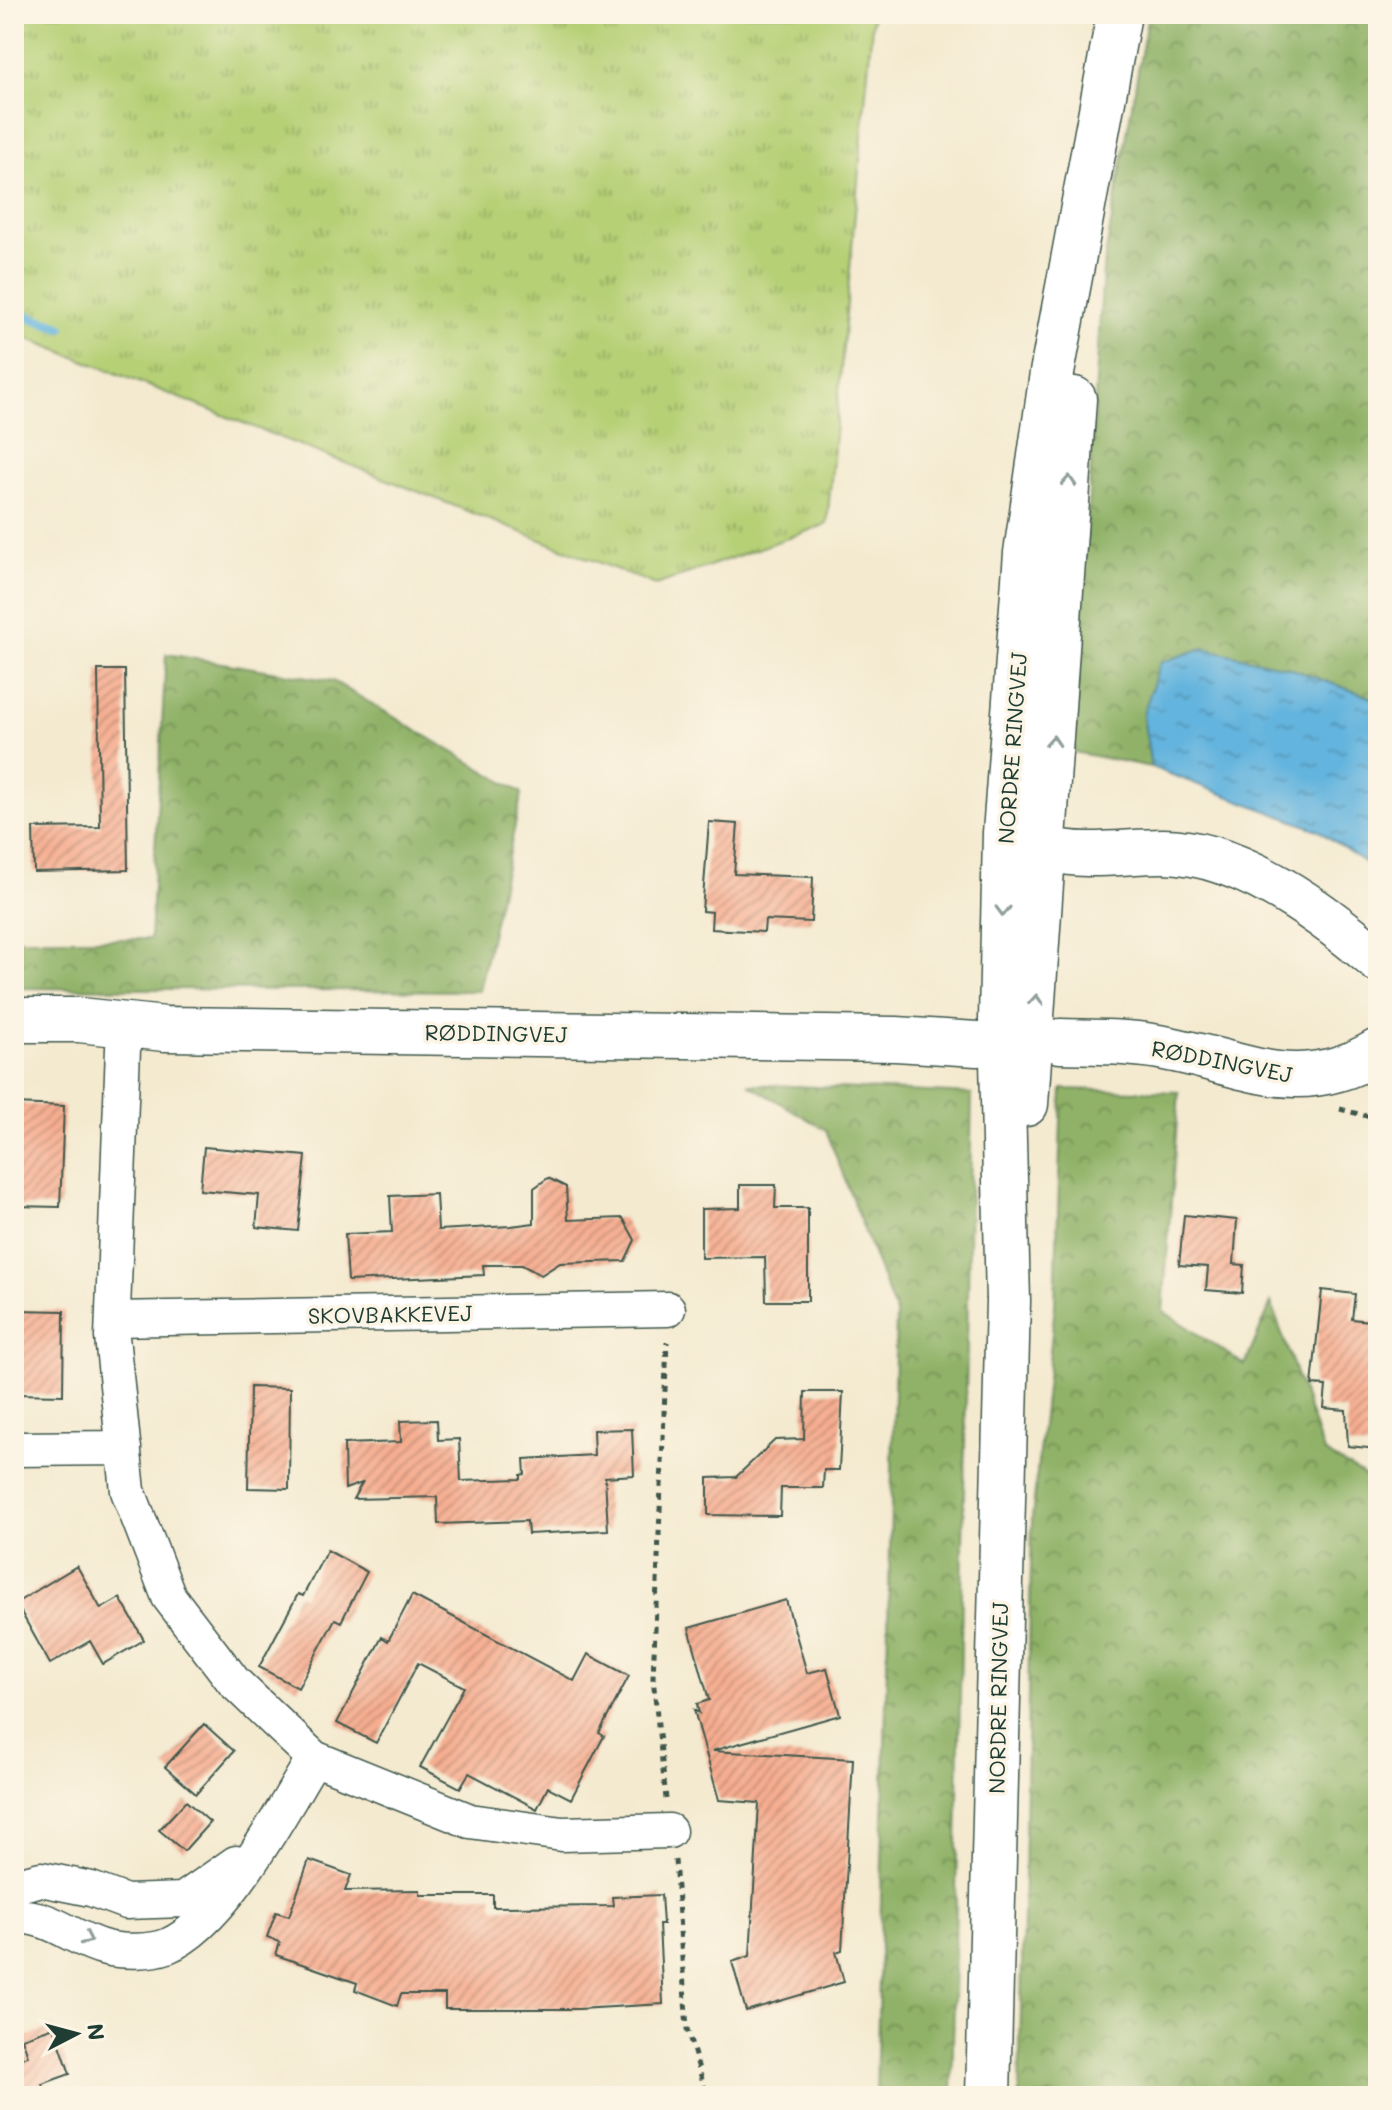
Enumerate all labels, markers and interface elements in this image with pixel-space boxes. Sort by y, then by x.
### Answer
one-way arrow [1060,474,1077,487]
street label: NORDRE RINGVEJ [991,651,1033,845]
one-way arrow [1044,734,1061,747]
one-way arrow [994,905,1012,918]
one-way arrow [1027,993,1044,1006]
street label: RØDDINGVEJ [424,1017,568,1049]
street label: RØDDINGVEJ [1149,1033,1295,1089]
street label: SKOVBAKKEVEJ [308,1298,472,1330]
street label: NORDRE RINGVEJ [982,1602,1014,1794]
one-way arrow [79,1930,93,1946]
north arrow [36,1994,116,2074]
text: N [81,2022,112,2042]

